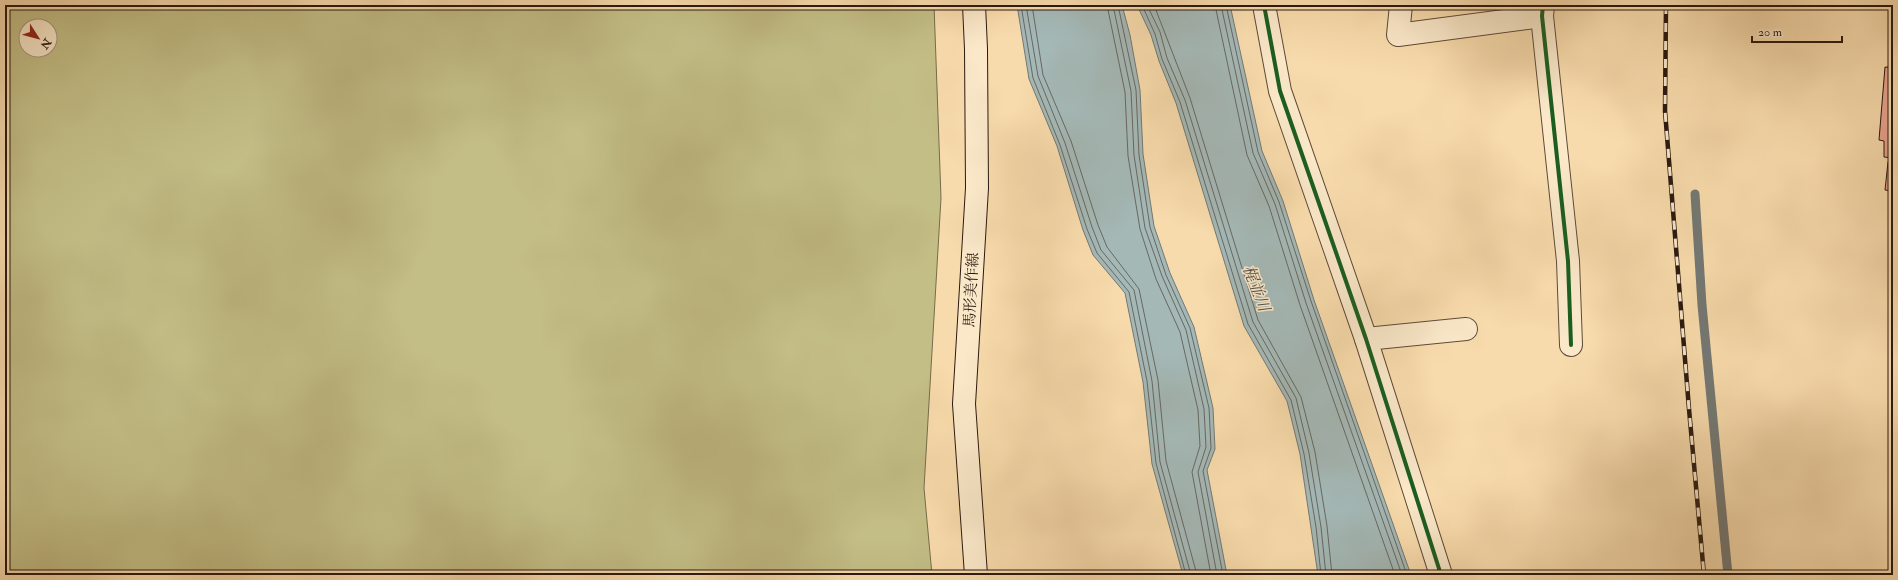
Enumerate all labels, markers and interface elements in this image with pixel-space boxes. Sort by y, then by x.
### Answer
north arrow [18,18,58,58]
scale bar [1752,18,1842,44]
text: 20 m [1758,25,1783,40]
text: N [37,35,54,52]
street label: 馬形美作線 [960,252,983,328]
water label: 梶並川 [1238,262,1275,316]

